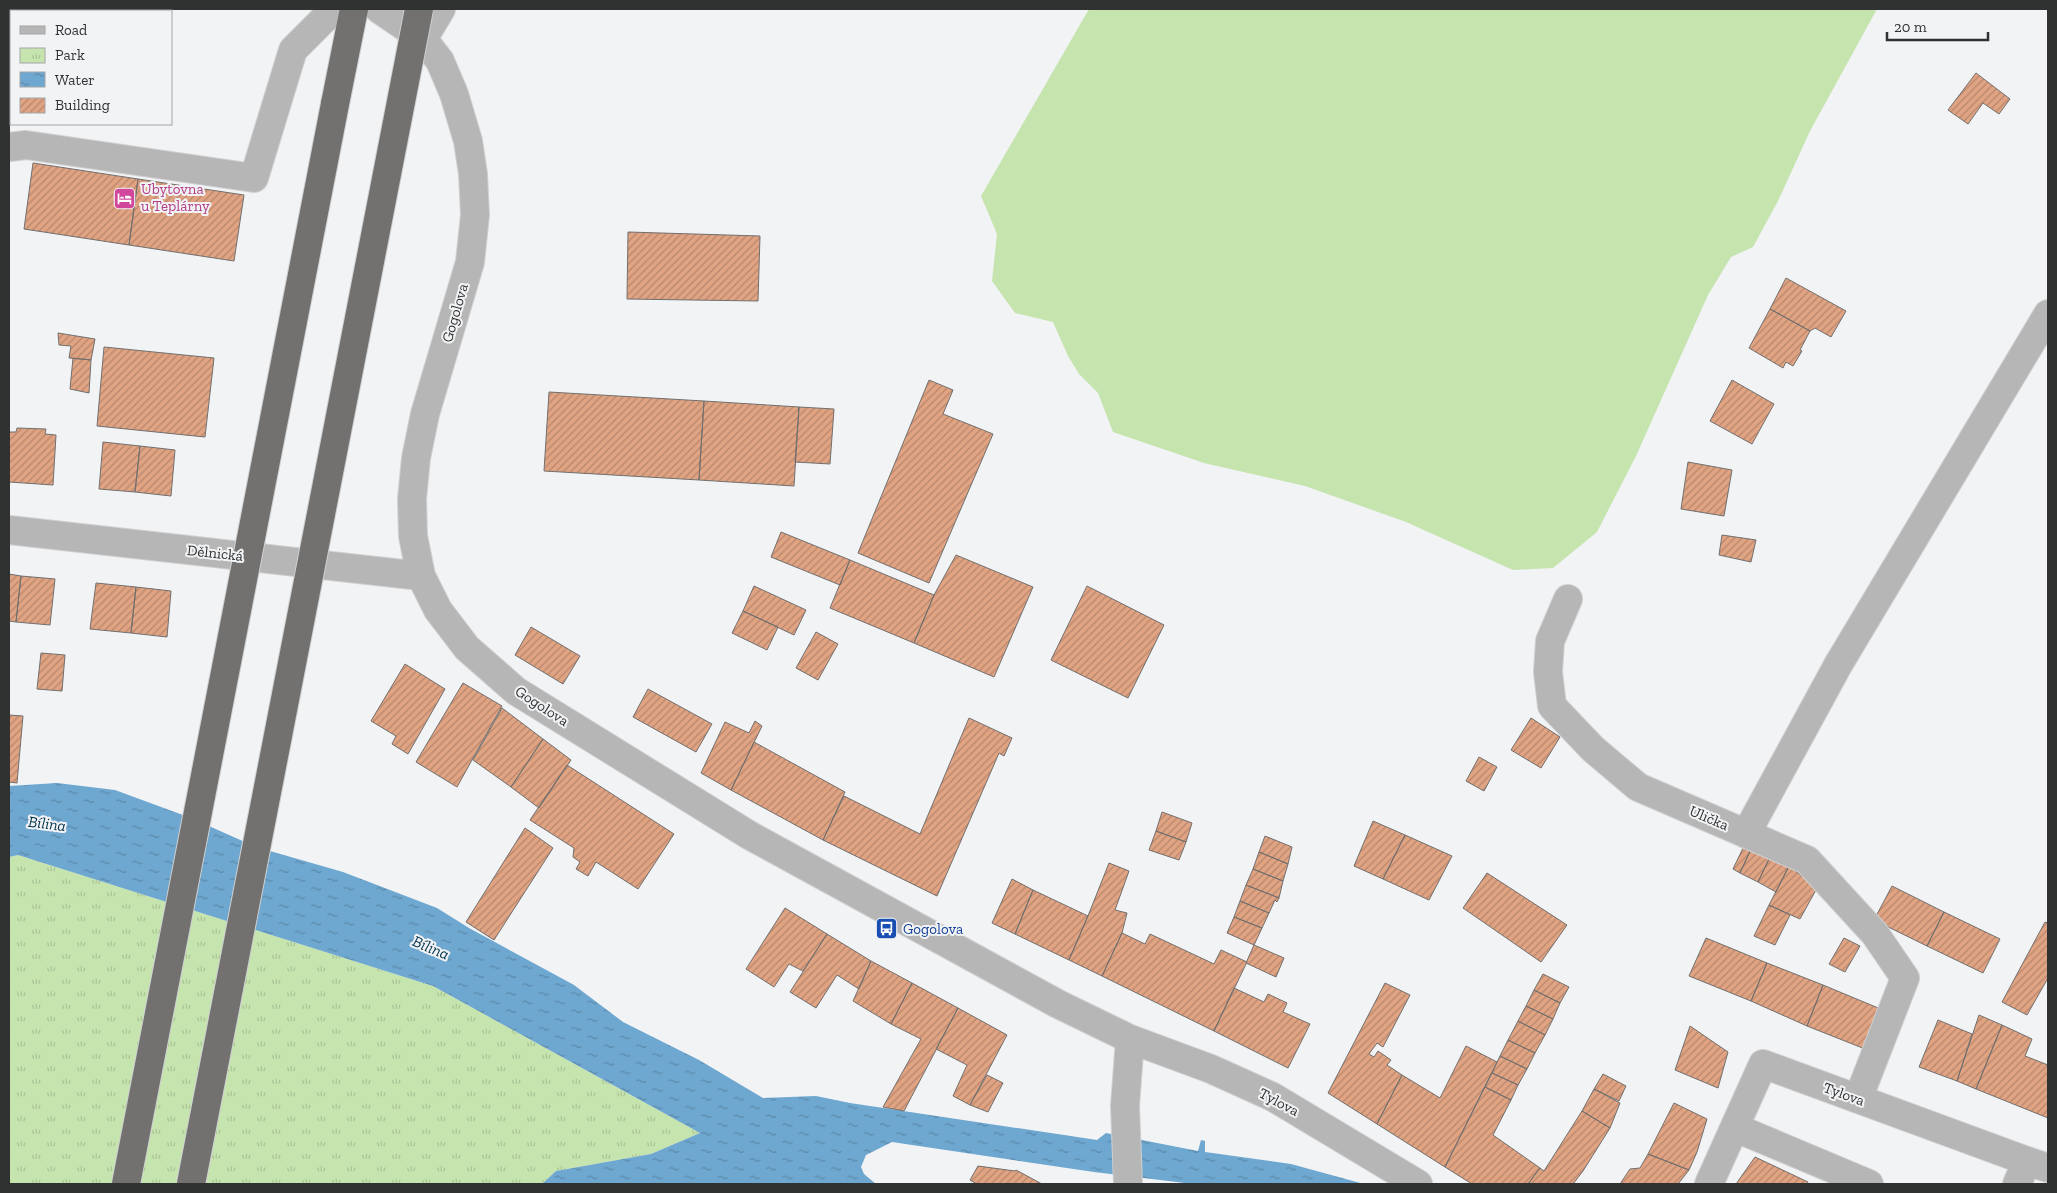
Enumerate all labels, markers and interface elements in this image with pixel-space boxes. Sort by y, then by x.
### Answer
legend [10,10,172,125]
scale bar [1887,10,1988,42]
text: 20 m [1894,18,1927,36]
text: Road [55,21,88,39]
text: Park [55,46,85,64]
text: Water [55,71,95,89]
text: Building [55,96,110,114]
place label: Ubytovna u Teplárny [141,180,210,215]
hotel icon: Ubytovna u Teplárny [113,186,137,210]
street label: Gogolova [438,282,472,344]
street label: Dělnická [186,541,244,565]
street label: Gogolova [512,682,572,730]
street label: Ulička [1687,802,1731,834]
water label: Bílina [27,812,67,835]
bus stop icon: Gogolova [875,917,899,941]
place label: Gogolova [903,920,963,938]
water label: Bílina [410,931,452,964]
street label: Tylova [1821,1078,1867,1110]
street label: Tylova [1256,1084,1302,1120]

